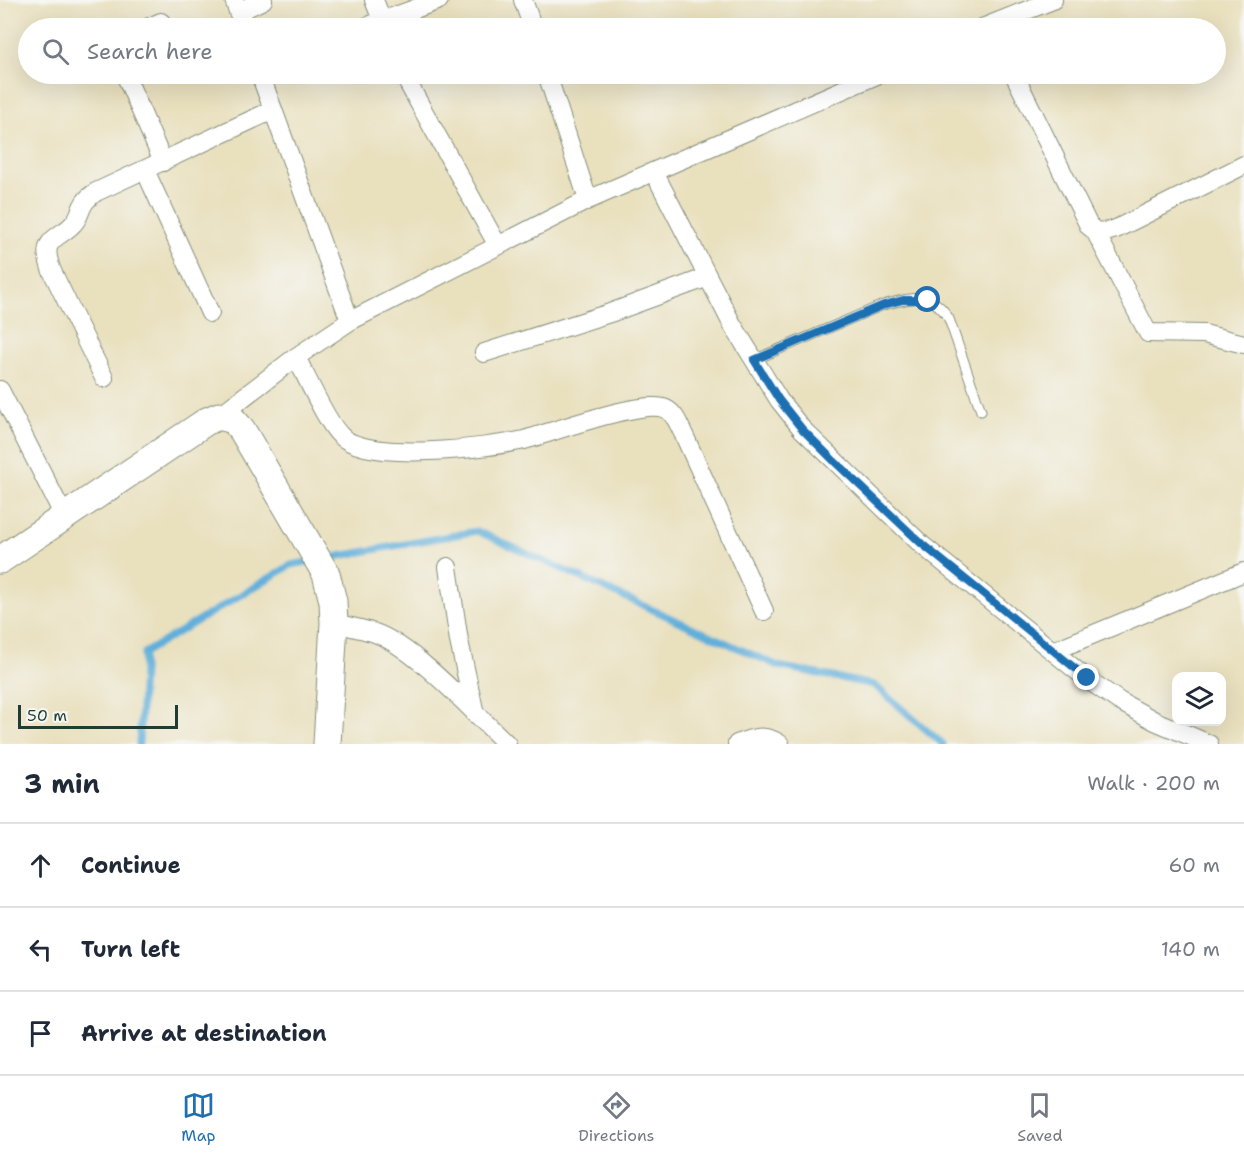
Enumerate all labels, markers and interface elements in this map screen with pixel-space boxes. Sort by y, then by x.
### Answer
search box [18,18,1226,84]
icon: search [39,35,72,68]
text: Search here [87,37,213,66]
route start [914,286,940,312]
route end [1073,664,1099,690]
map controls [1172,672,1226,726]
button: layers [1172,672,1226,726]
scale bar [18,702,178,730]
text: 50 m [27,705,67,726]
text: 3 min [24,766,100,801]
text: Walk · 200 m [1087,770,1220,796]
icon: ahead [24,849,57,882]
text: Continue [81,851,181,880]
text: 60 m [1168,852,1220,878]
icon: left [24,933,57,966]
text: Turn left [81,935,180,964]
text: 140 m [1161,936,1220,962]
icon: arrive [24,1017,57,1050]
text: Arrive at destination [81,1019,327,1048]
tab: Map [181,1089,216,1146]
tab: Directions [578,1089,655,1146]
tab: Saved [1017,1089,1063,1146]

